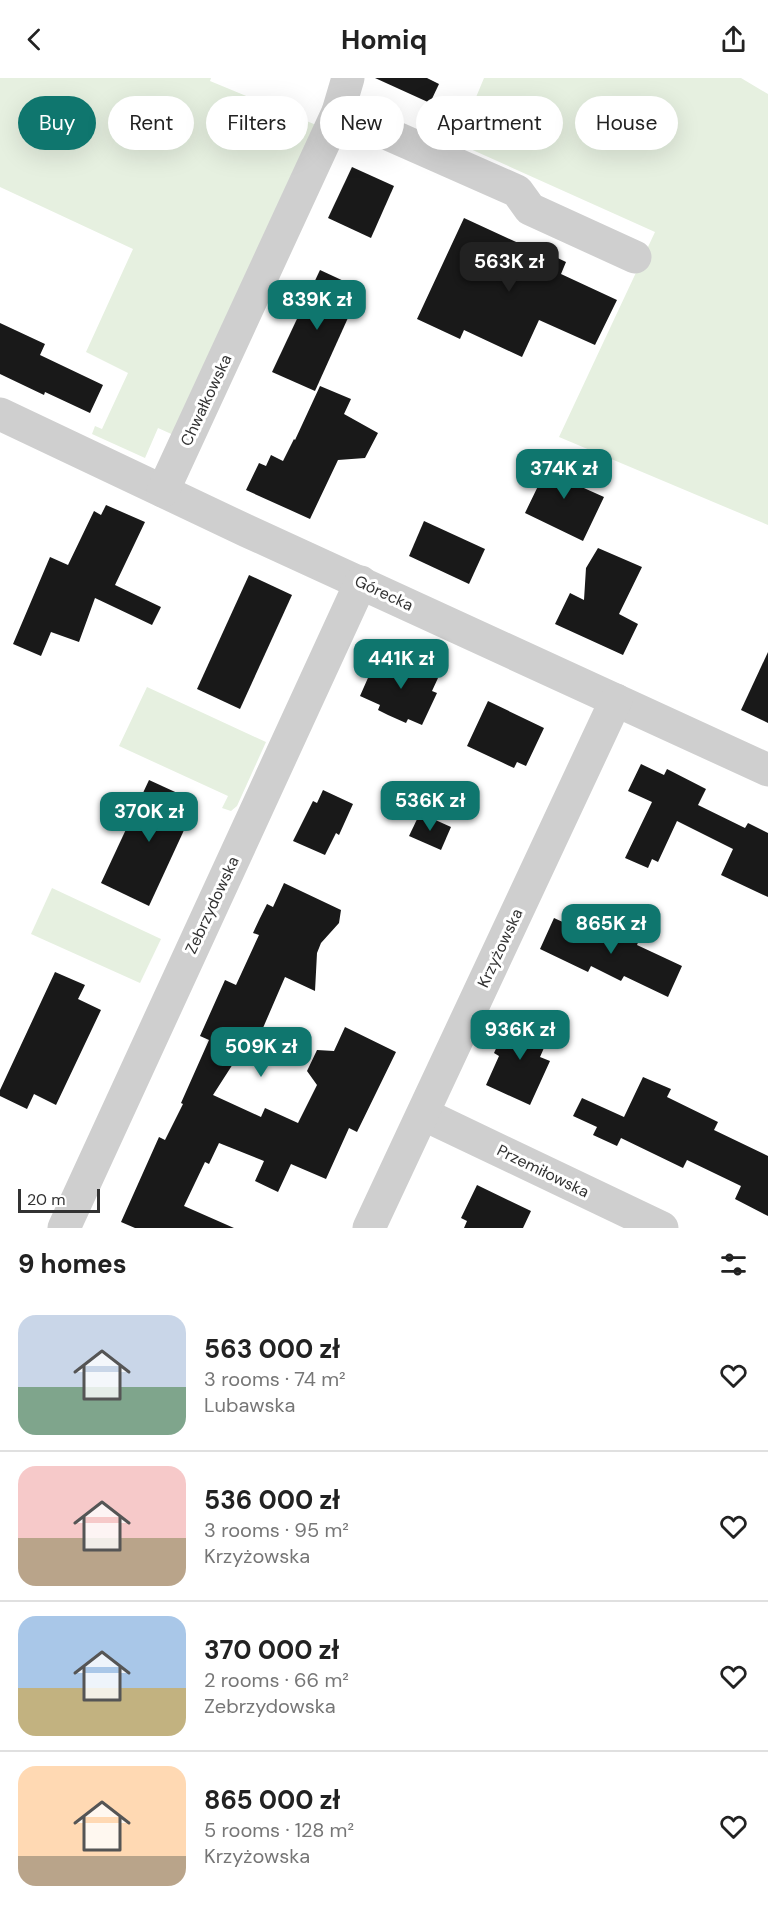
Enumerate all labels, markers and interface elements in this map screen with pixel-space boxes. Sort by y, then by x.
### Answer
text: Homiq [341,22,427,57]
icon: back [18,23,51,56]
icon: share [717,23,750,56]
chip: Buy [18,96,96,150]
chip: Rent [108,96,194,150]
chip: Filters [206,96,308,150]
chip: New [320,96,404,150]
chip: Apartment [416,96,563,150]
chip: House [575,96,678,150]
pin: 563K zł [454,242,564,293]
text: 563K zł [474,248,544,274]
pin: 839K zł [262,280,372,331]
text: 839K zł [282,286,352,312]
street label: Chwałkowska [176,351,236,449]
pin: 374K zł [509,449,619,500]
text: 374K zł [530,455,598,481]
street label: Górecka [351,570,417,616]
pin: 441K zł [346,639,456,690]
text: 441K zł [368,645,434,671]
pin: 536K zł [375,781,485,832]
text: 536K zł [395,787,465,813]
pin: 370K zł [94,792,204,843]
text: 370K zł [114,798,184,824]
street label: Zebrzydowska [180,853,244,957]
pin: 865K zł [556,904,666,955]
street label: Krzyżowska [473,905,527,991]
text: 865K zł [576,910,646,936]
pin: 936K zł [465,1010,575,1061]
text: 936K zł [485,1016,555,1042]
pin: 509K zł [206,1027,316,1078]
text: 509K zł [225,1033,297,1059]
street label: Przemiłowska [494,1140,592,1202]
scale bar [18,1186,100,1214]
text: 20 m [27,1189,66,1210]
text: 9 homes [18,1247,127,1281]
icon: filters [717,1248,750,1281]
text: 563 000 zł [204,1332,340,1366]
icon: home [66,1339,138,1411]
icon: heart [717,1359,750,1392]
text: 3 rooms · 74 m² [204,1366,346,1392]
text: Lubawska [204,1392,295,1418]
text: 536 000 zł [204,1483,340,1517]
icon: home [66,1490,138,1562]
icon: heart [717,1510,750,1543]
text: 3 rooms · 95 m² [204,1517,349,1543]
text: Krzyżowska [204,1543,310,1569]
text: 370 000 zł [204,1633,339,1667]
icon: home [66,1640,138,1712]
icon: heart [717,1660,750,1693]
text: 2 rooms · 66 m² [204,1667,349,1693]
text: Zebrzydowska [204,1693,336,1719]
text: 865 000 zł [204,1783,340,1817]
icon: home [66,1790,138,1862]
icon: heart [717,1810,750,1843]
text: 5 rooms · 128 m² [204,1817,354,1843]
text: Krzyżowska [204,1843,310,1869]

